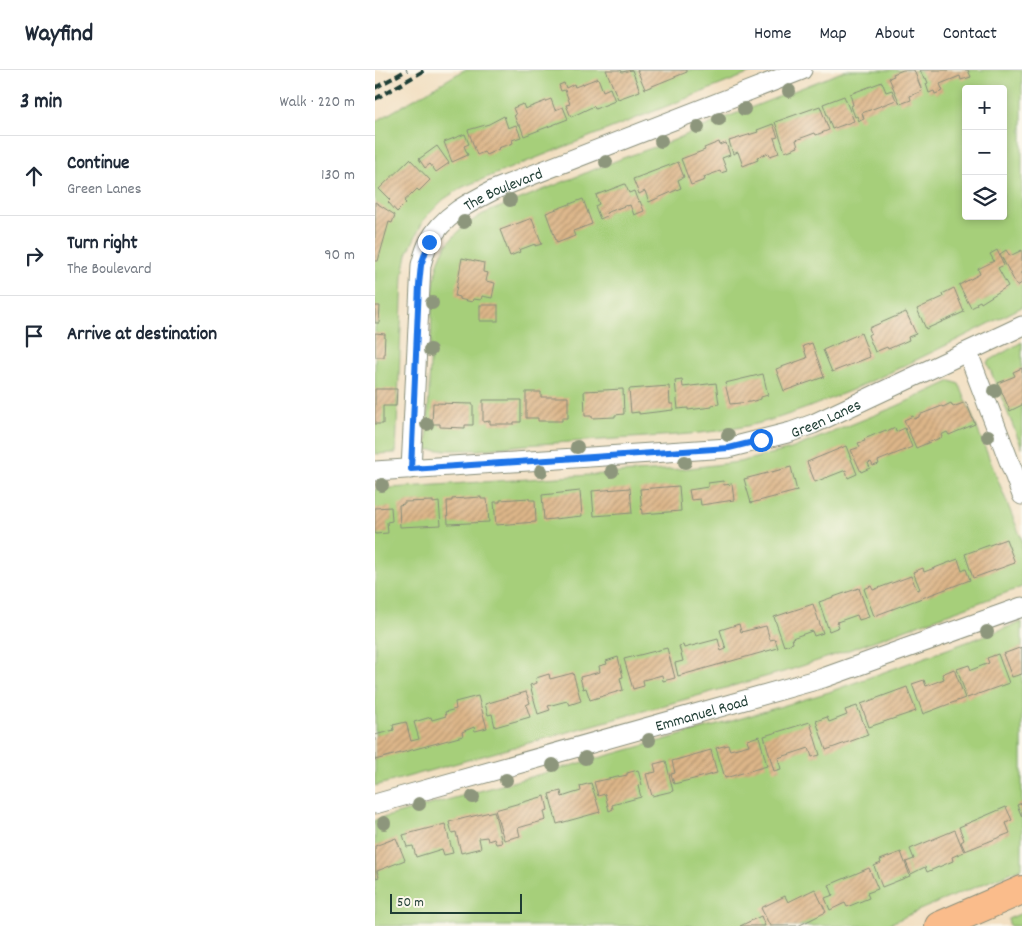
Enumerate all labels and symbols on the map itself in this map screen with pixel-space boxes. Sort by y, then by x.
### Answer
street label: The Boulevard [460,163,546,218]
route end [418,231,441,254]
street label: Green Lanes [788,394,865,445]
route start [750,429,773,452]
street label: Emmanuel Road [653,691,751,739]
scale bar [390,891,523,914]

